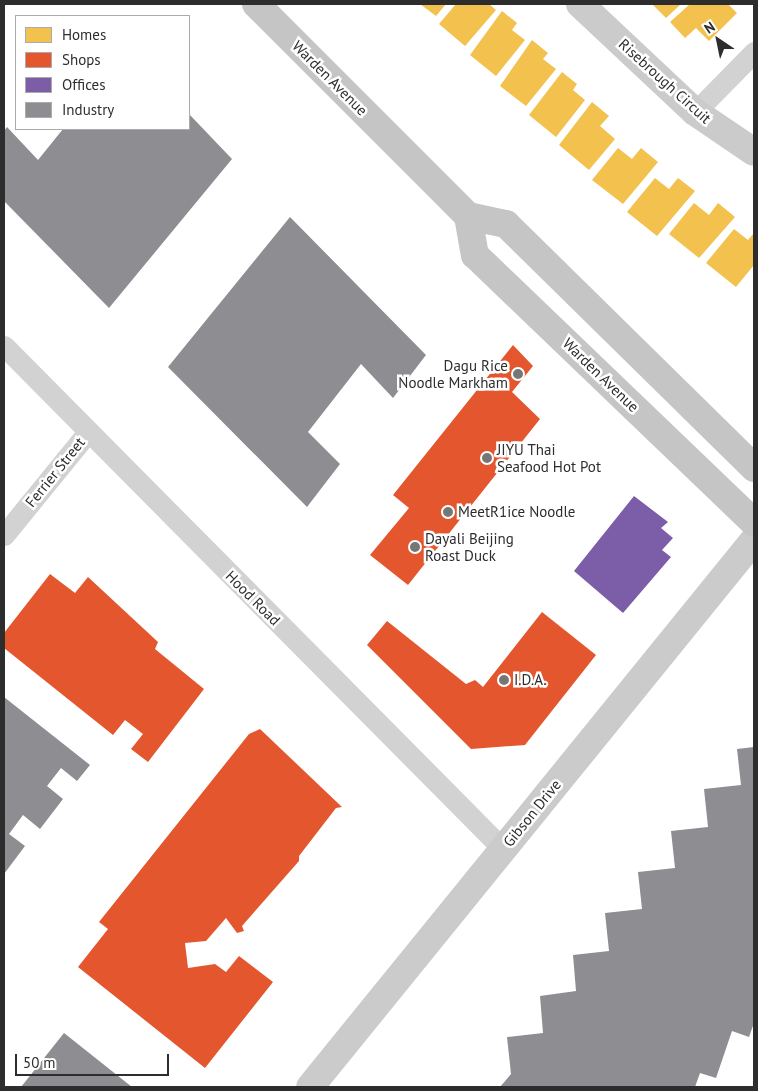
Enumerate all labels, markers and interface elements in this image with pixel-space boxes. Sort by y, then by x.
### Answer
legend [15,15,190,130]
north arrow [693,15,743,65]
text: N [701,18,718,38]
text: Homes [62,25,106,44]
street label: Risebrough Circuit [615,35,715,127]
street label: Warden Avenue [289,37,371,119]
text: Shops [62,50,101,69]
text: Offices [62,75,106,94]
text: Industry [62,100,114,119]
street label: Warden Avenue [559,334,643,416]
place label: Dagu Rice Noodle Markham [398,356,508,391]
marker: Dagu Rice Noodle Markham [512,368,524,380]
street label: Ferrier Street [21,433,89,511]
place label: JIYU Thai Seafood Hot Pot [497,440,601,475]
marker: JIYU Thai Seafood Hot Pot [481,452,493,464]
place label: MeetR1ice Noodle [458,503,575,521]
marker: MeetR1ice Noodle [442,506,454,518]
place label: Dayali Beijing Roast Duck [425,529,514,564]
marker: Dayali Beijing Roast Duck [409,541,421,553]
street label: Hood Road [222,567,284,629]
place label: I.D.A. [514,671,547,689]
marker: I.D.A. [498,674,510,686]
street label: Gibson Drive [499,776,565,850]
scale bar [18,1044,171,1076]
text: 50 m [23,1053,56,1072]

